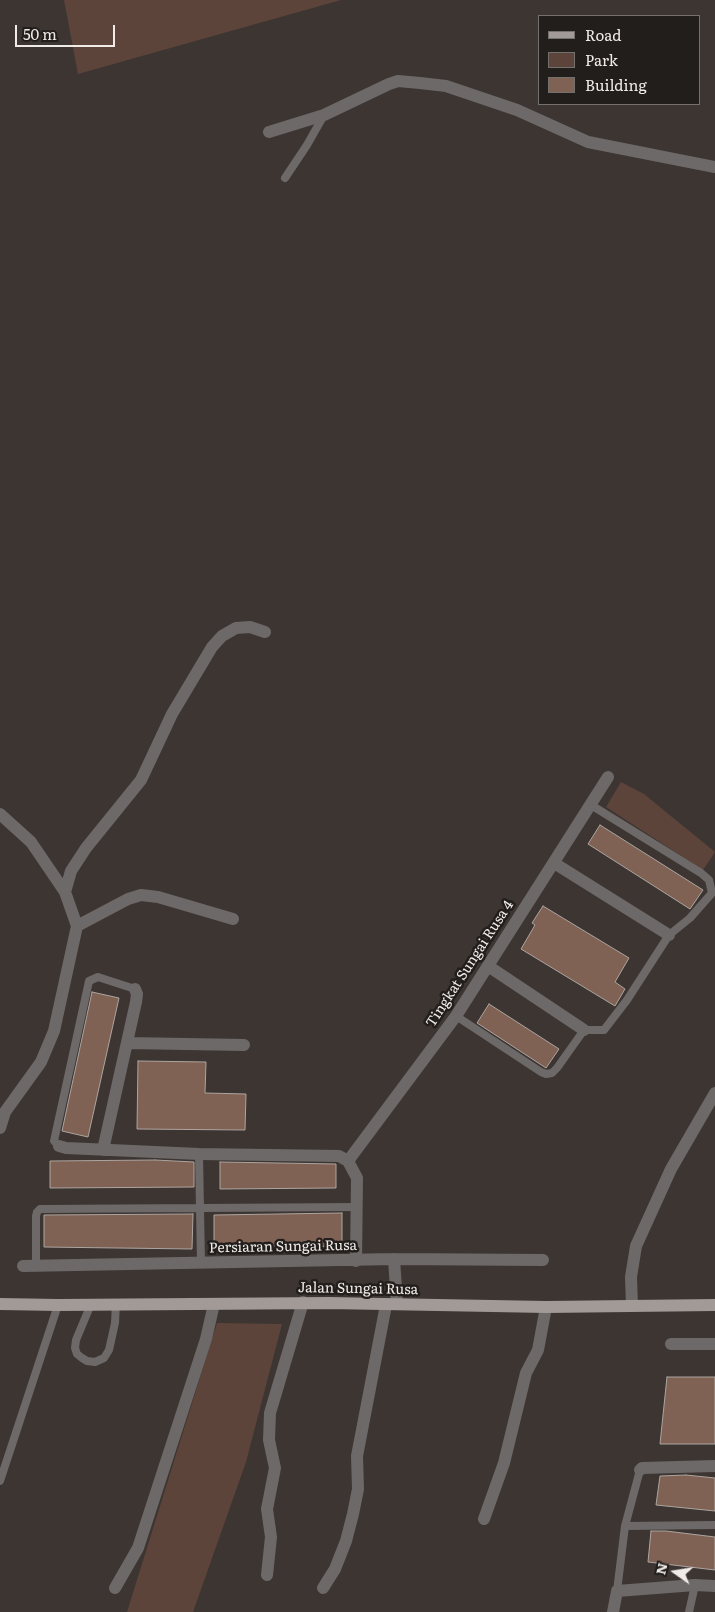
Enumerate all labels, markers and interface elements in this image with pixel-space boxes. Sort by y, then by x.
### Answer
scale bar [18,15,118,47]
legend [538,15,700,105]
text: 50 m [23,22,57,45]
text: Road [585,23,621,46]
text: Park [585,48,618,71]
text: Building [585,73,647,96]
street label: Tingkat Sungai Rusa 4 [423,897,517,1031]
street label: Persiaran Sungai Rusa [209,1237,357,1257]
street label: Jalan Sungai Rusa [298,1280,418,1298]
north arrow [650,1547,700,1597]
text: N [649,1561,671,1577]

